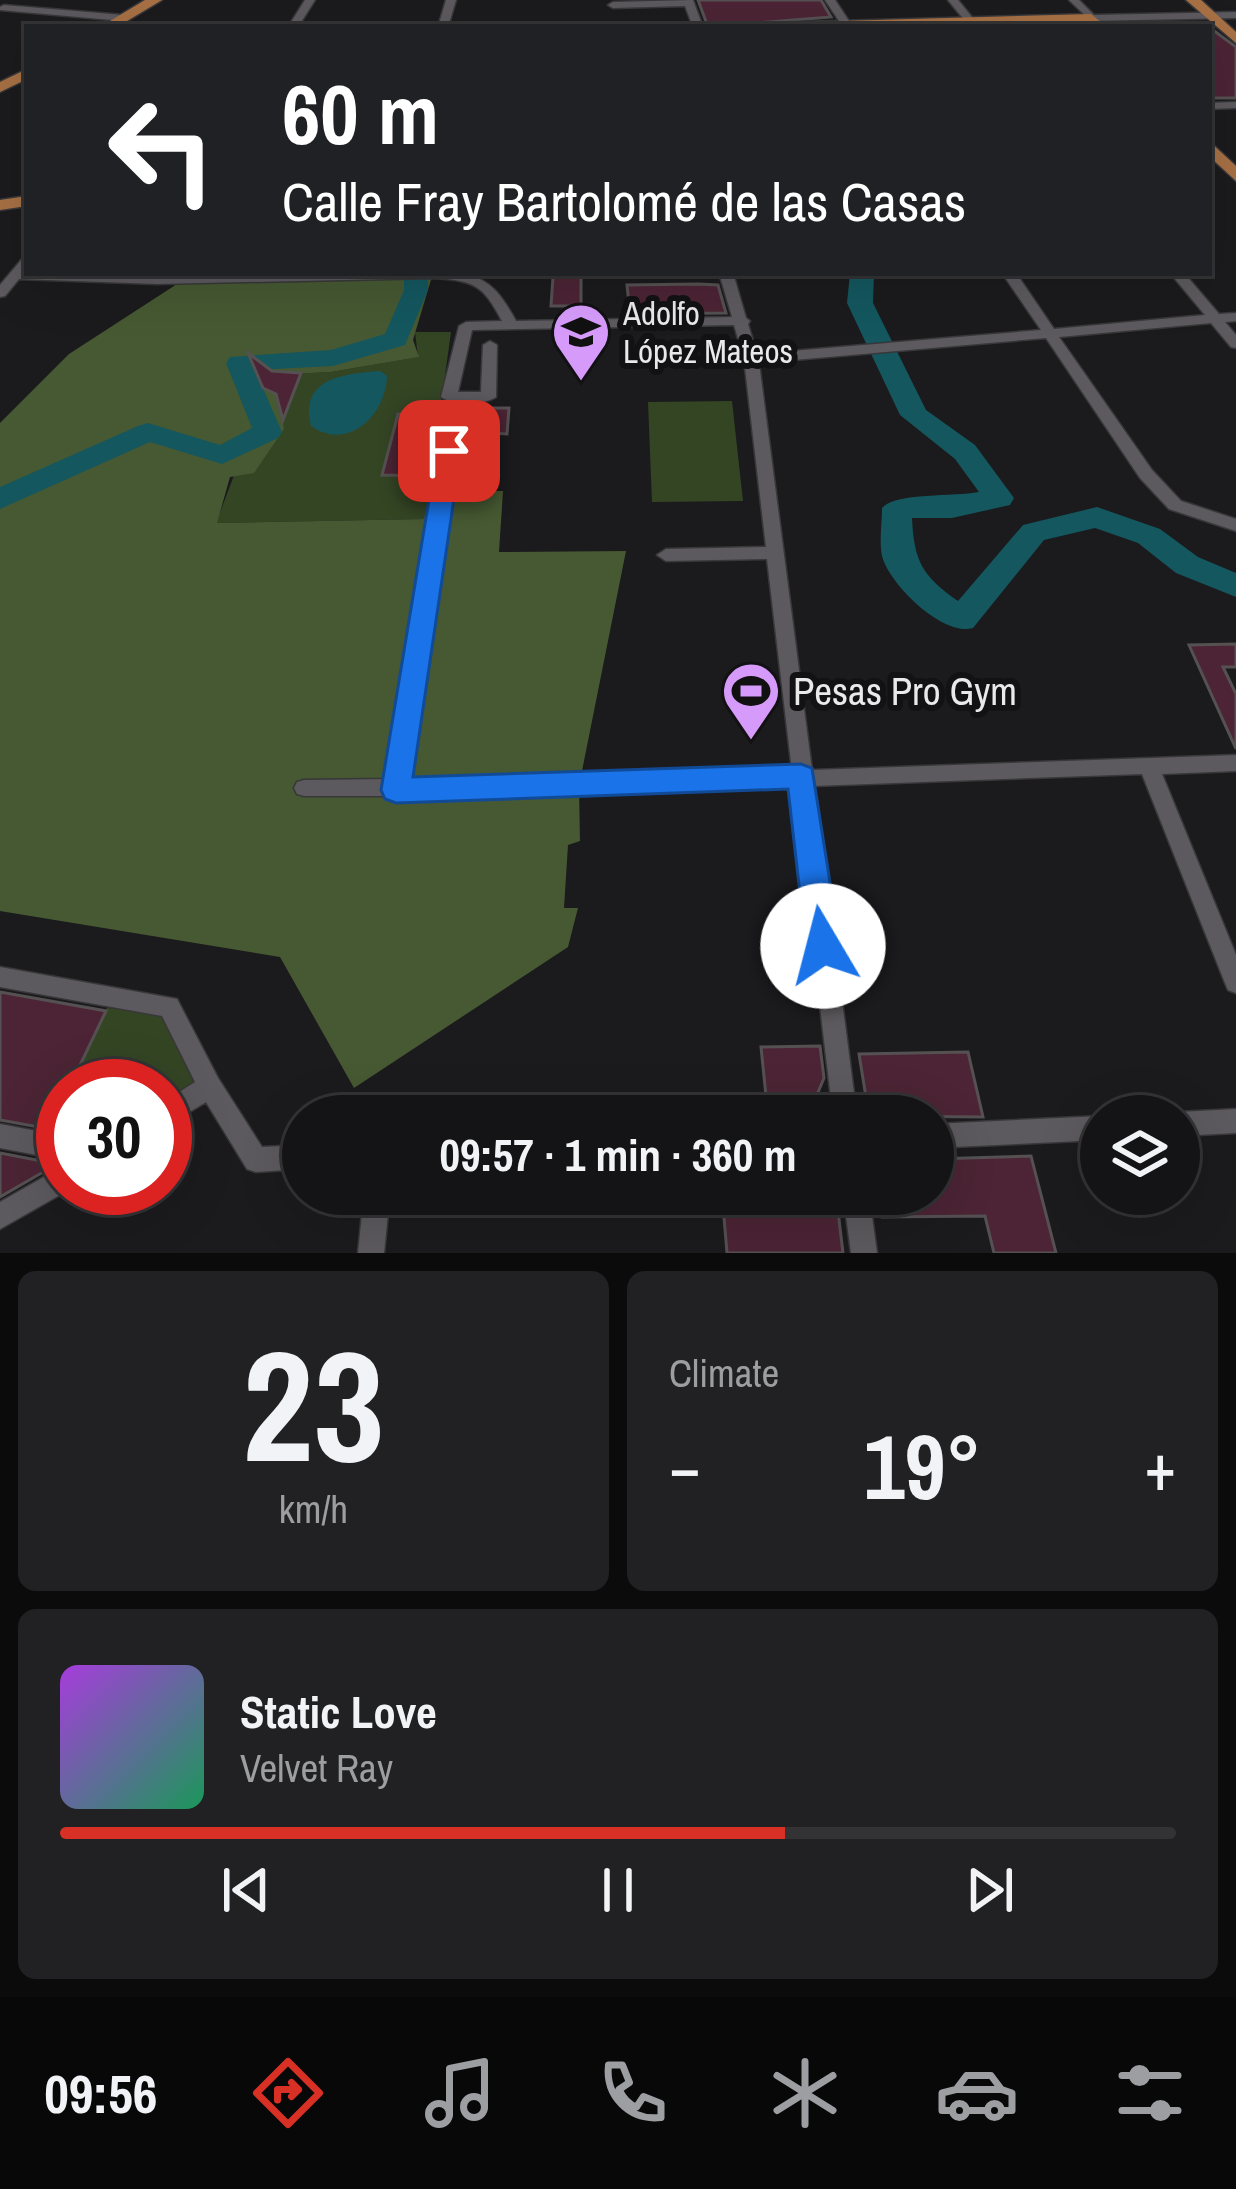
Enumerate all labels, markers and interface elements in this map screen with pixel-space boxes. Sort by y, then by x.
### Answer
text: 60 m [282,57,439,170]
icon: left [84,72,240,228]
text: Calle Fray Bartolomé de las Casas [282,165,966,238]
place label: Adolfo López Mateos [622,291,793,373]
school or university icon: Adolfo López Mateos [550,301,612,383]
pin [398,400,500,502]
icon: arrive [416,418,482,484]
sports icon: Pesas Pro Gym [720,660,782,742]
place label: Pesas Pro Gym [793,665,1017,717]
position arrow [760,883,886,1009]
speed limit sign: 30 [36,1059,192,1215]
map controls [1080,1095,1200,1215]
button: layers [1080,1095,1200,1215]
text: 09:57 · 1 min · 360 m [440,1124,796,1185]
text: 23 [242,1300,385,1510]
text: Climate [669,1347,779,1399]
text: 19° [863,1406,982,1527]
text: − [669,1422,701,1511]
text: + [1144,1422,1176,1511]
text: km/h [279,1483,348,1535]
text: Static Love [240,1681,437,1742]
text: Velvet Ray [240,1742,393,1794]
icon: previous [213,1857,279,1923]
icon: pause [585,1857,651,1923]
icon: next [957,1857,1023,1923]
icon: directions [246,2051,330,2135]
icon: music [418,2051,502,2135]
icon: phone [591,2051,675,2135]
icon: climate [763,2051,847,2135]
icon: car [935,2051,1019,2135]
icon: filters [1108,2051,1192,2135]
text: 09:56 [44,2057,157,2130]

